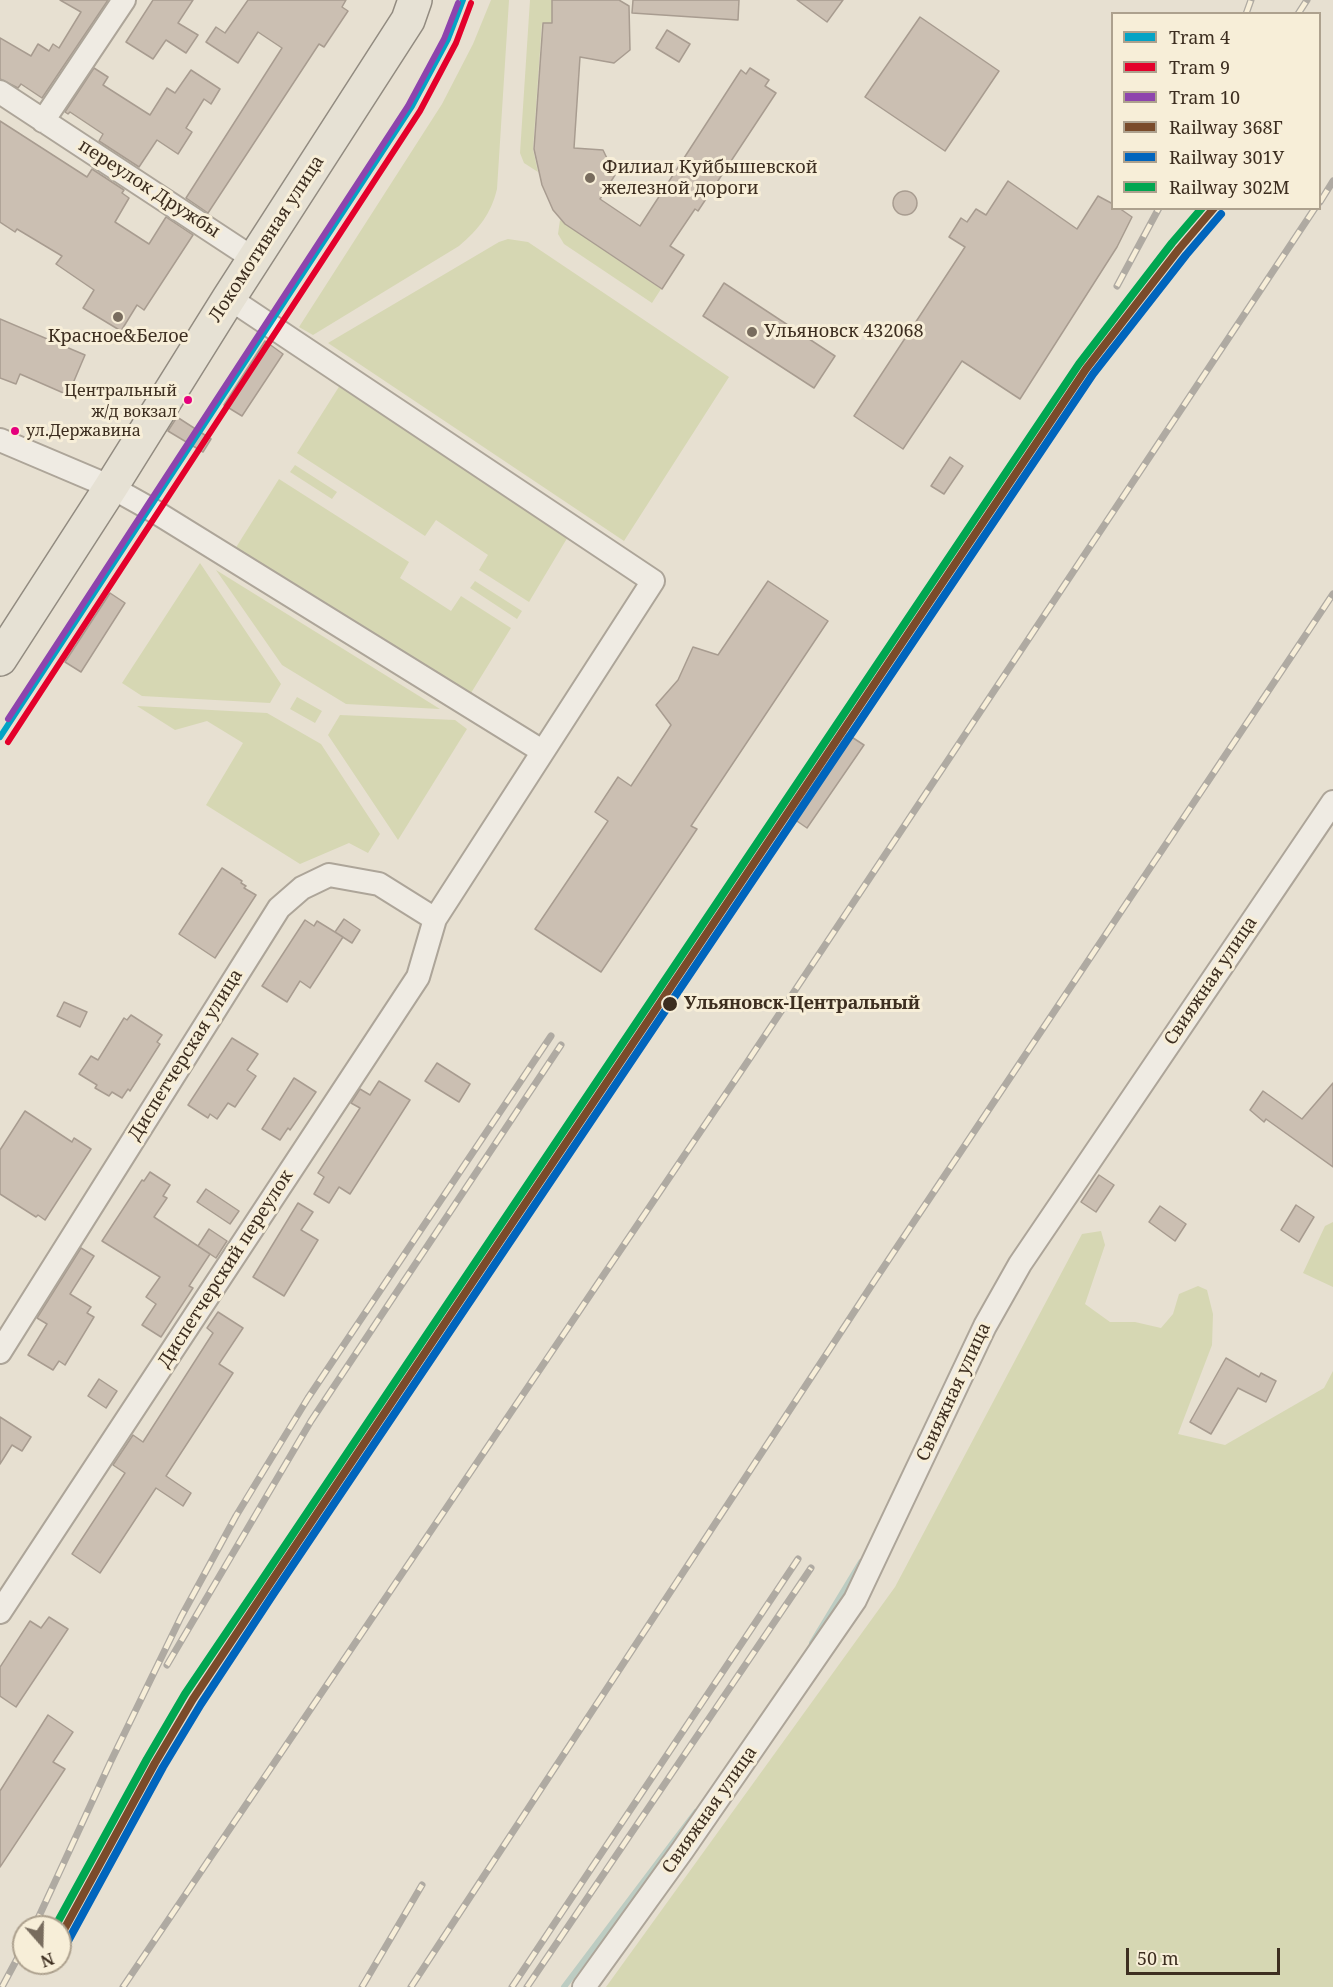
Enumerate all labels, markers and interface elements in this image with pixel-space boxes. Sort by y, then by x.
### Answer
legend [1111,12,1321,210]
text: Tram 4 [1169,25,1230,49]
text: Tram 9 [1169,55,1230,79]
text: Tram 10 [1169,85,1240,109]
text: Railway 368Г [1169,115,1283,139]
street label: переулок Дружбы [74,135,224,243]
text: Railway 301У [1169,145,1284,169]
street label: Локомотивная улица [205,152,329,326]
place label: Филиал Куйбышевской железной дороги [602,157,818,200]
marker: Филиал Куйбышевской железной дороги [583,171,597,185]
text: Railway 302М [1169,175,1290,199]
marker: Красное&Белое [111,310,125,324]
place label: Ульяновск 432068 [764,321,924,343]
marker: Ульяновск 432068 [745,325,759,339]
place label: Красное&Белое [48,326,188,348]
place label: Центральный ж/д вокзал [64,381,177,419]
marker: Центральный ж/д вокзал [182,394,194,406]
place label: ул.Державина [26,421,141,441]
marker: ул.Державина [9,425,21,437]
street label: Свияжная улица [1160,913,1262,1049]
street label: Диспетчерская улица [124,965,248,1145]
place label: Ульяновск-Центральный [684,993,920,1015]
marker: Ульяновск-Центральный [661,995,679,1013]
street label: Диспетчерский переулок [154,1166,298,1372]
street label: Свияжная улица [912,1319,996,1465]
street label: Свияжная улица [658,1742,762,1878]
north arrow [12,1915,72,1975]
scale bar [1129,1936,1284,1974]
text: 50 m [1137,1946,1179,1970]
text: N [38,1948,57,1973]

